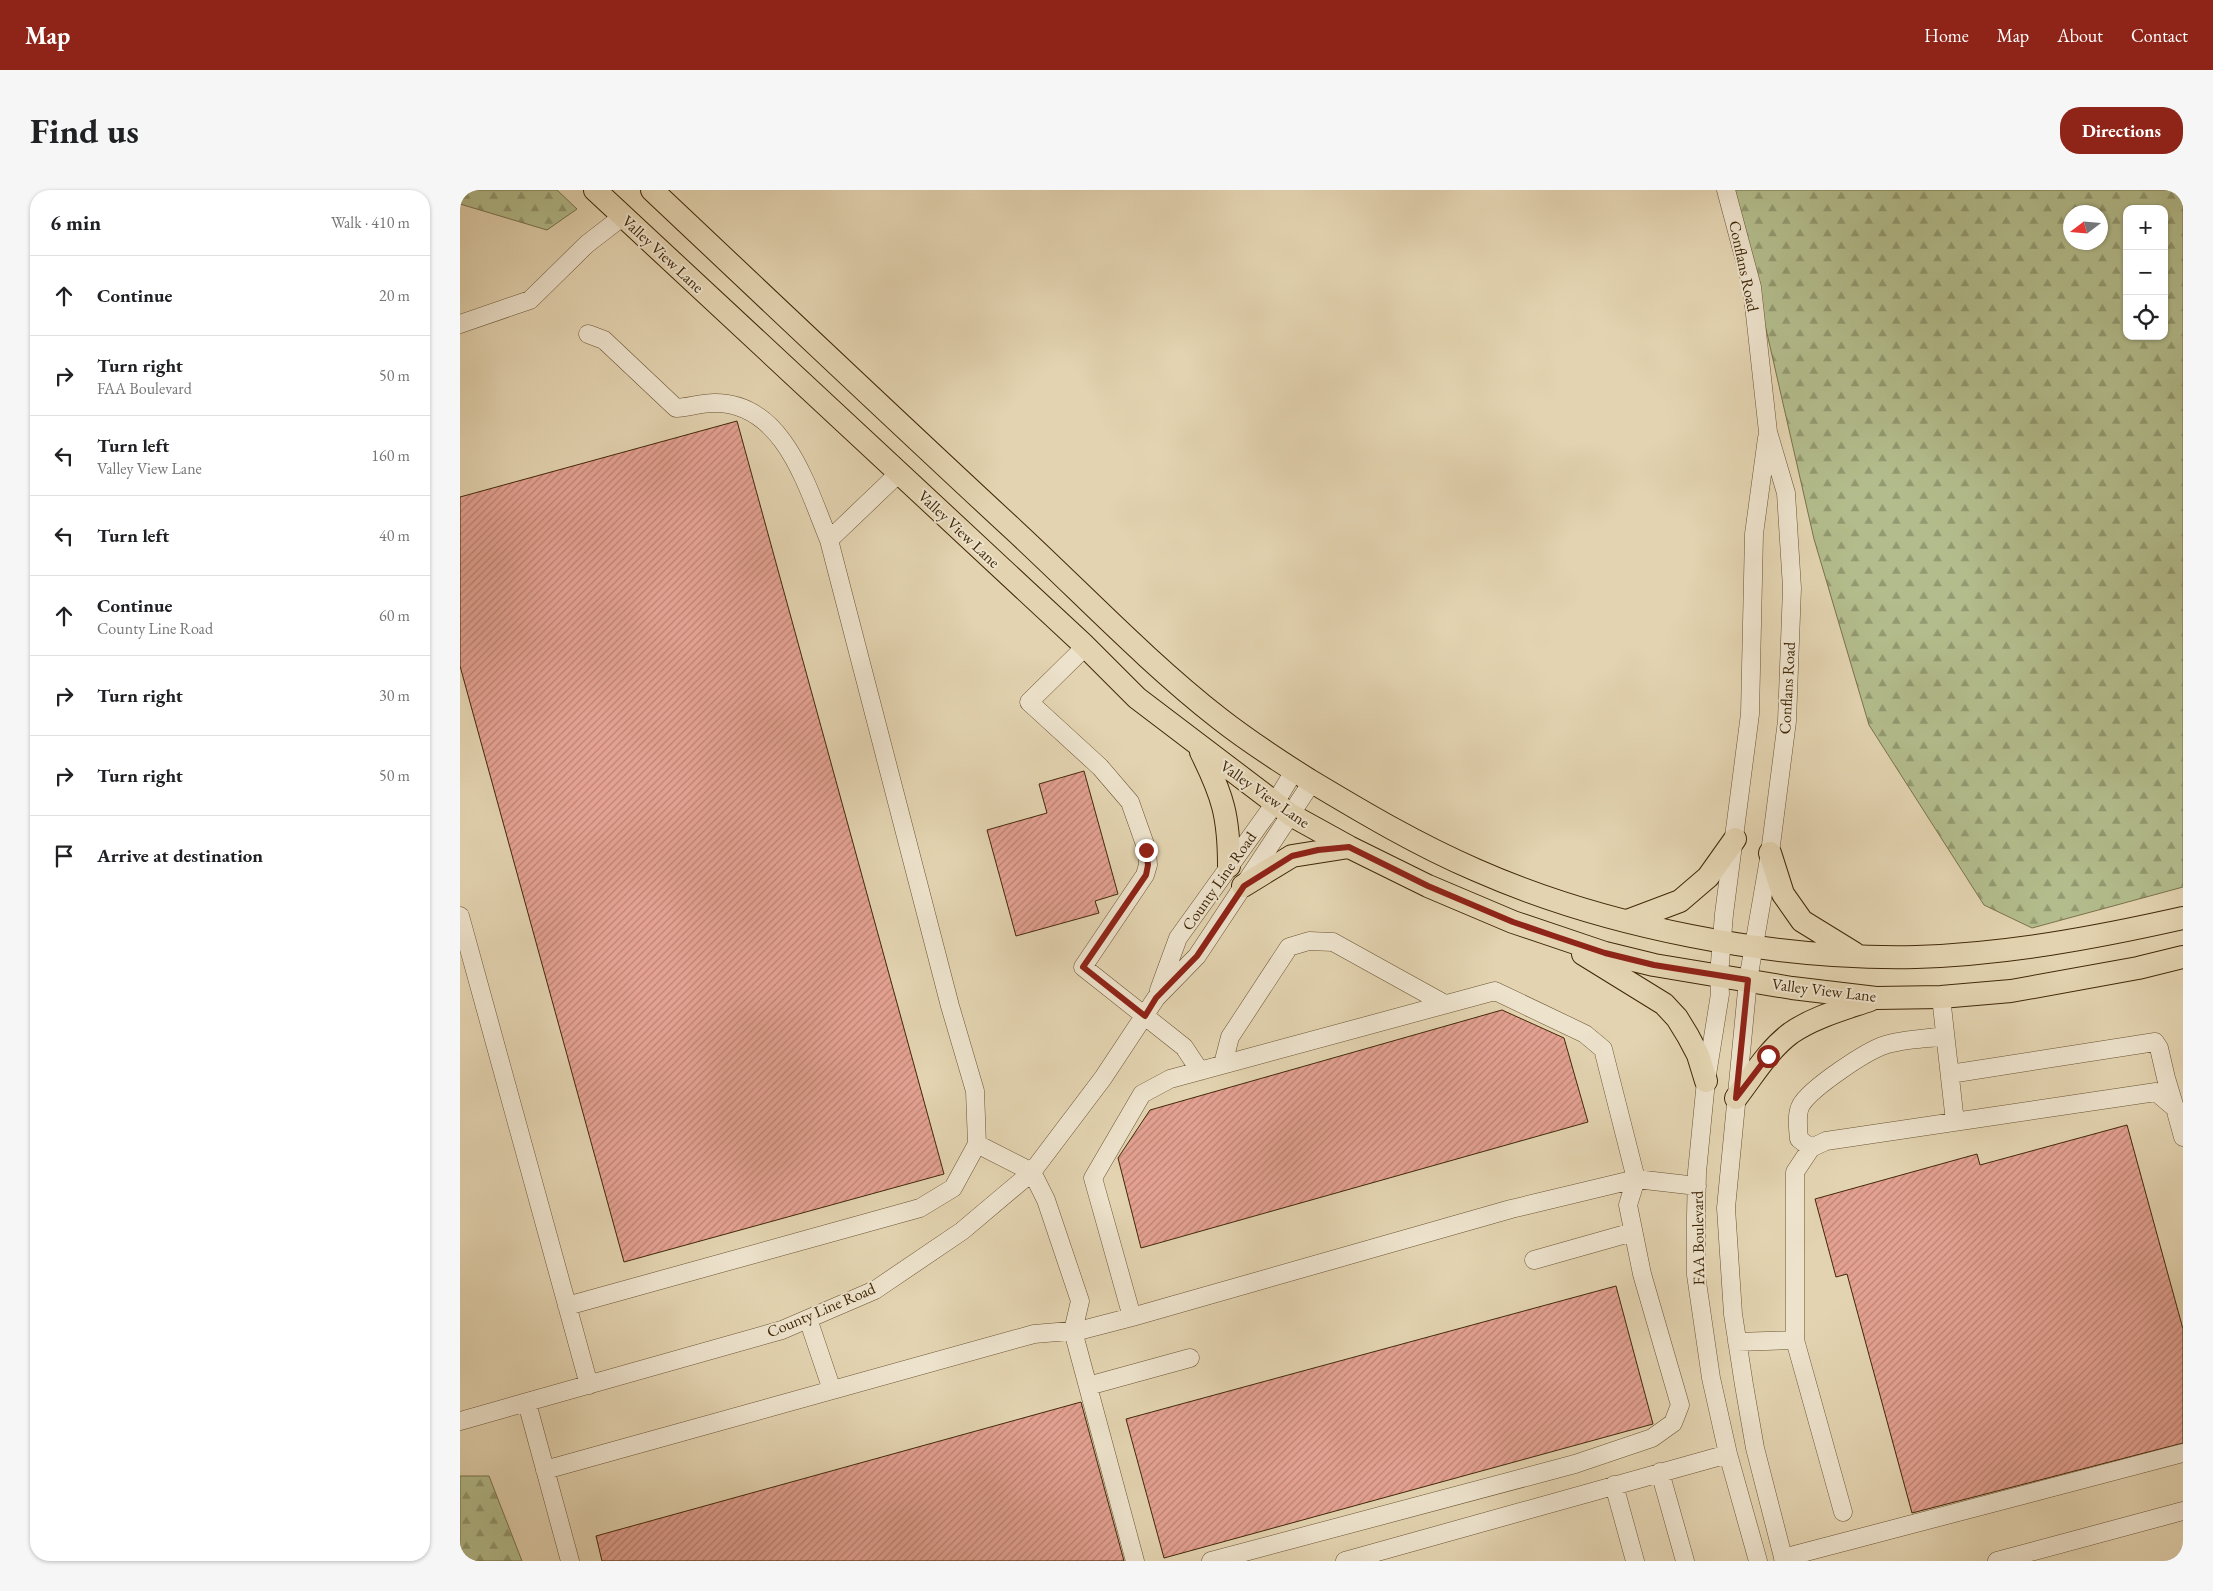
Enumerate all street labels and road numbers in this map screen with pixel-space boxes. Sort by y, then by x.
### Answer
street label: Valley View Lane [618,211,708,297]
street label: Conflans Road [1724,219,1764,314]
street label: Valley View Lane [914,486,1004,572]
street label: Conflans Road [1774,640,1800,735]
street label: Valley View Lane [1216,755,1314,833]
street label: County Line Road [1177,827,1261,935]
street label: Valley View Lane [1771,973,1877,1007]
street label: FAA Boulevard [1687,1190,1709,1286]
street label: County Line Road [763,1277,879,1342]

